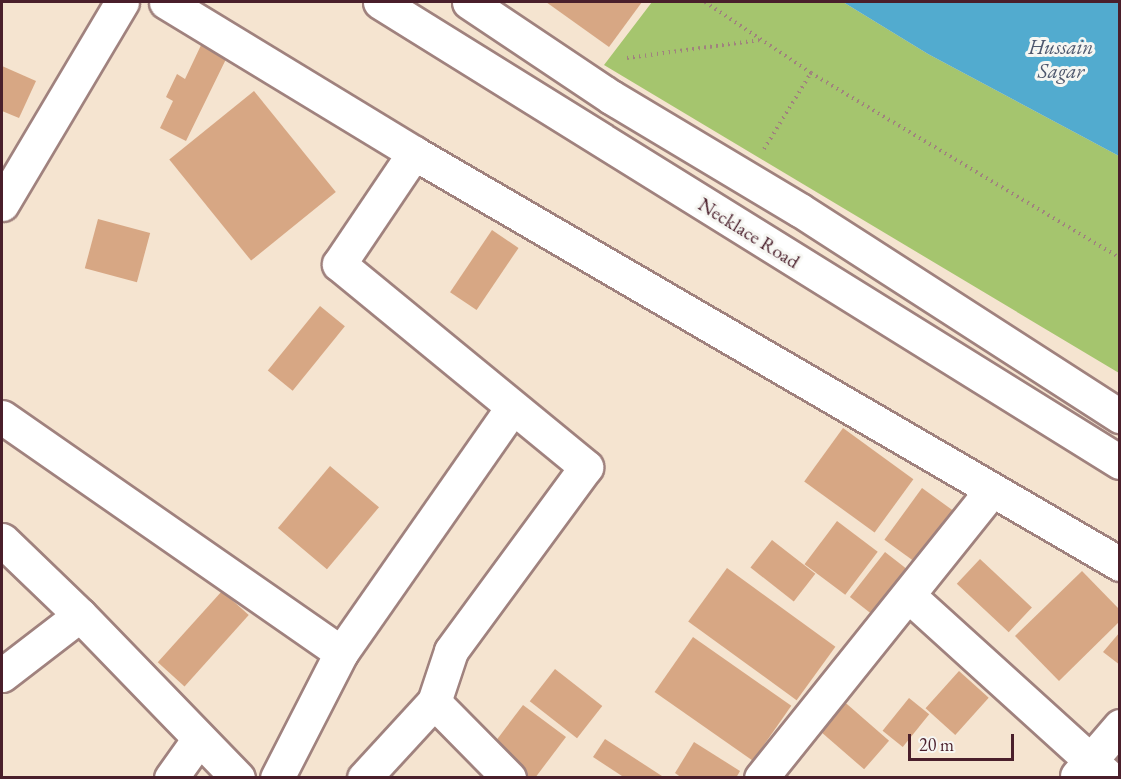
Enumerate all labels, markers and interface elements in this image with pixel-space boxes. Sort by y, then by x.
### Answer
water label: Hussain Sagar [1029,34,1093,84]
street label: Necklace Road [694,192,804,274]
scale bar [911,722,1018,760]
text: 20 m [919,733,954,756]

